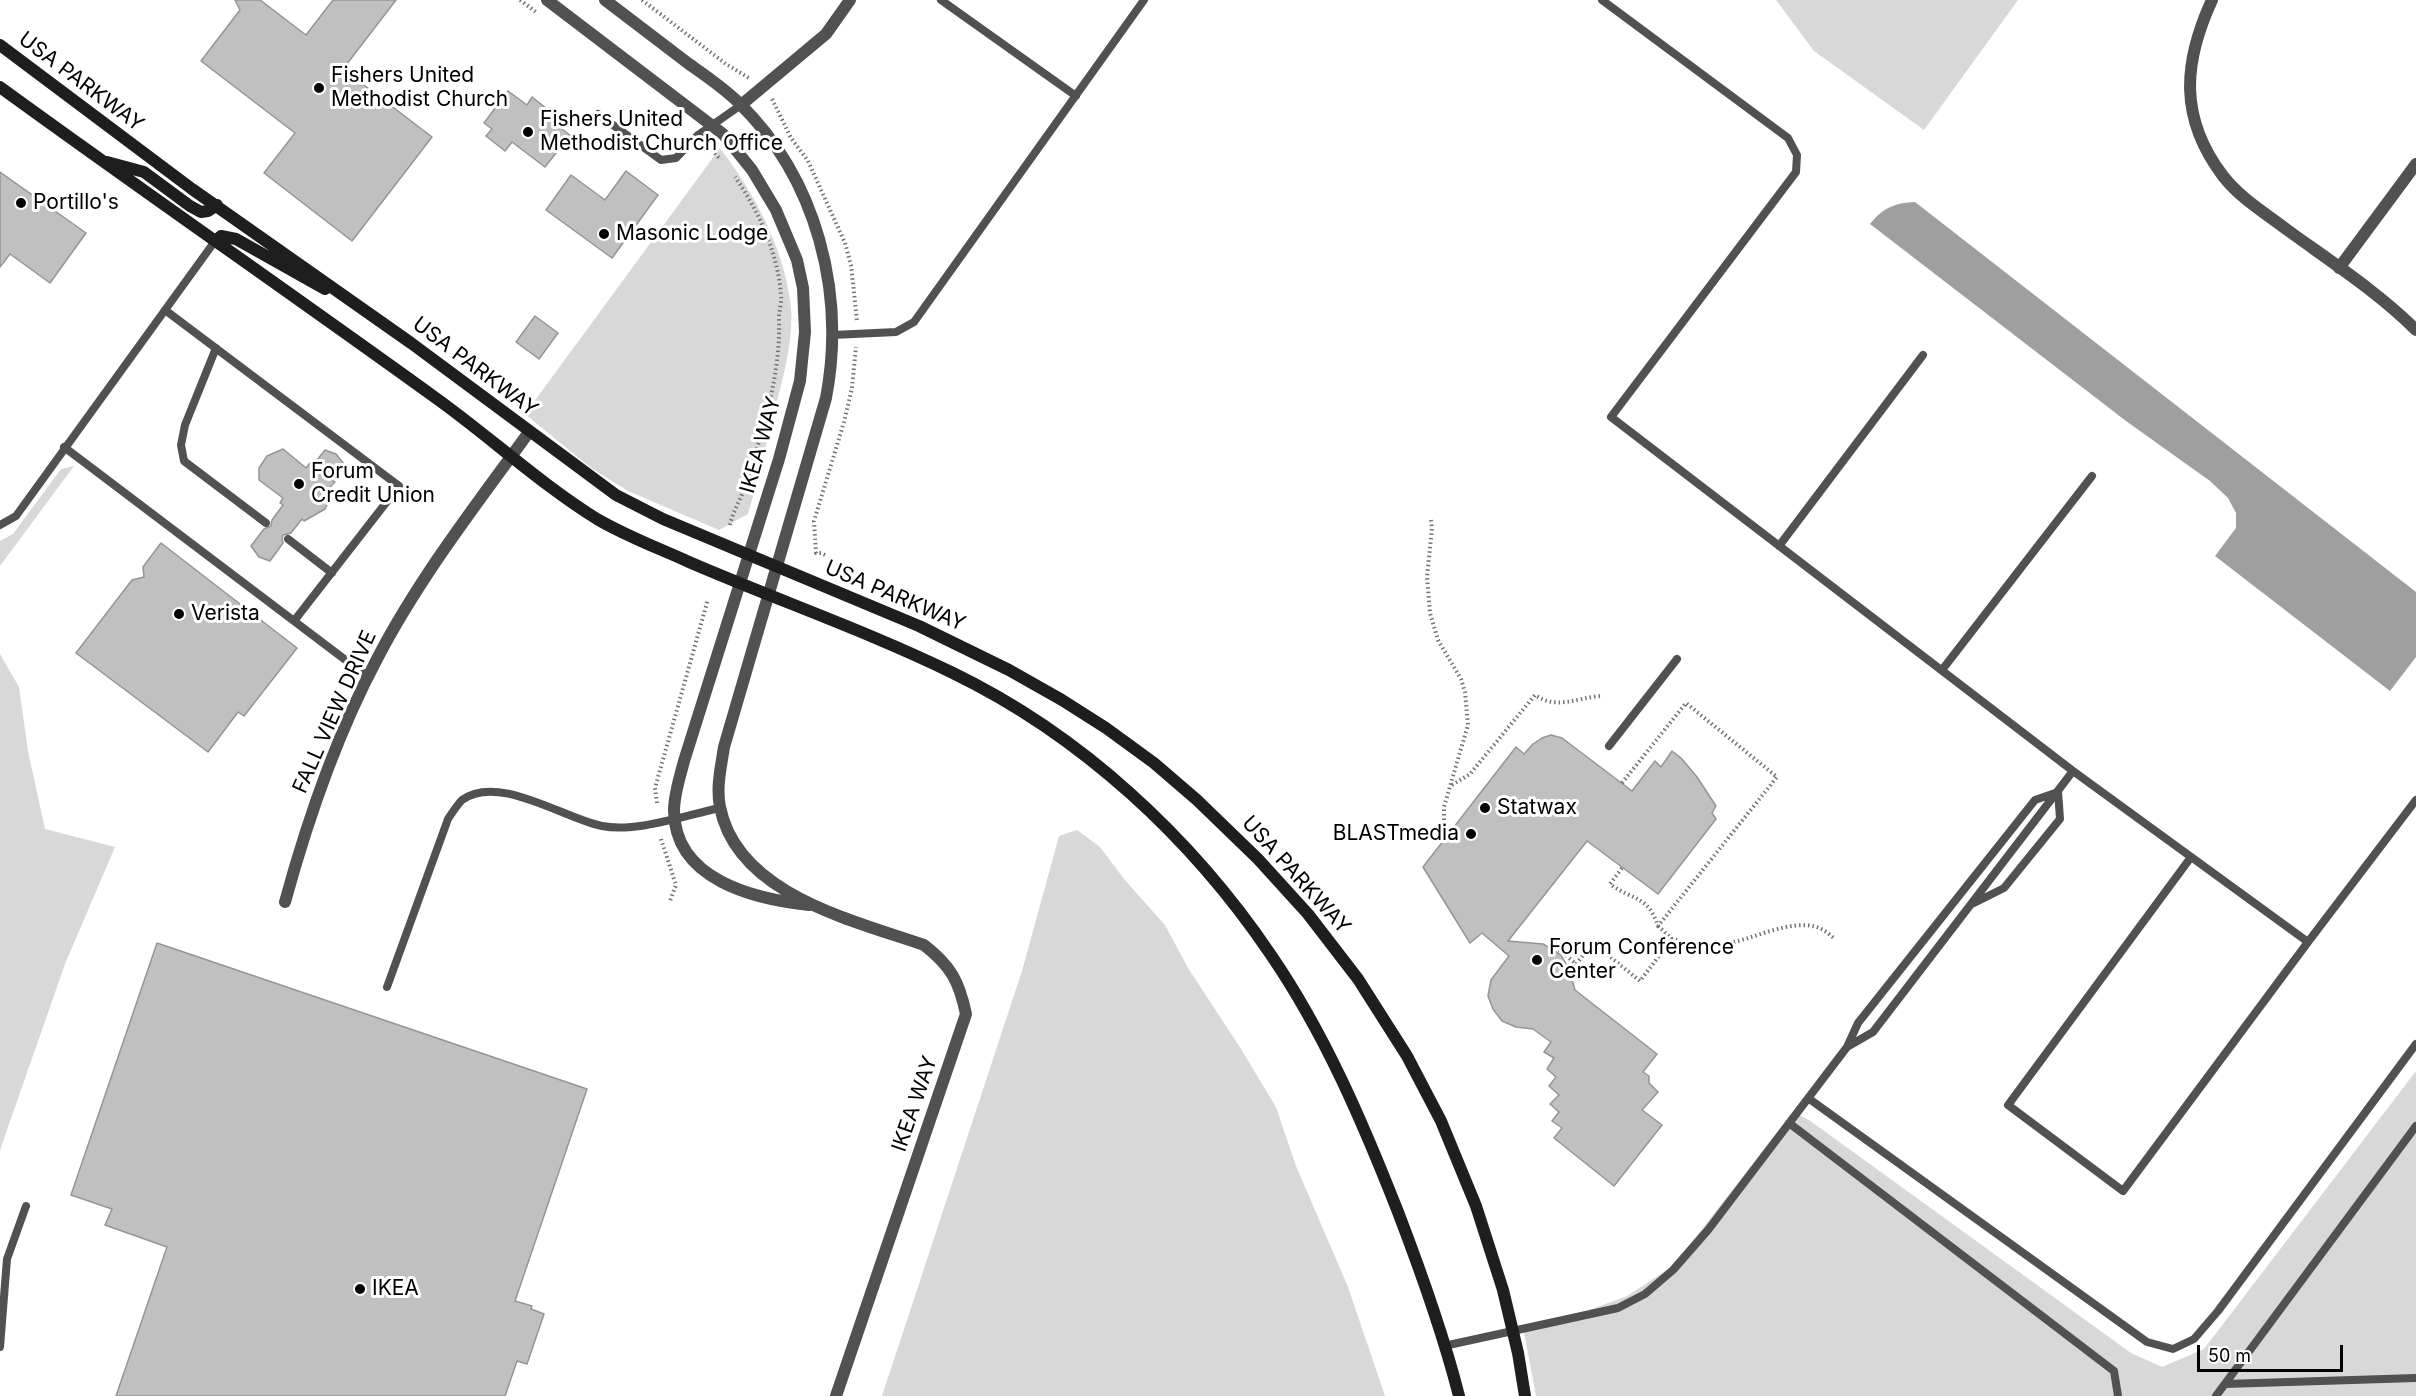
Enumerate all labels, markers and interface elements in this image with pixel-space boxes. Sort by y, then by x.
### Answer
street label: USA PARKWAY [13,27,149,137]
place label: Fishers United Methodist Church [331,63,508,113]
marker: Fishers United Methodist Church [312,81,326,95]
place label: Fishers United Methodist Church Office [540,107,783,157]
marker: Fishers United Methodist Church Office [521,125,535,139]
place label: Portillo's [33,190,119,216]
marker: Portillo's [14,196,28,210]
place label: Masonic Lodge [616,221,768,247]
marker: Masonic Lodge [597,227,611,241]
street label: USA PARKWAY [407,312,543,422]
street label: IKEA WAY [735,394,787,496]
place label: Forum Credit Union [311,459,435,509]
marker: Forum Credit Union [292,477,306,491]
street label: USA PARKWAY [821,555,969,637]
place label: Verista [191,601,260,627]
marker: Verista [172,607,186,621]
street label: FALL VIEW DRIVE [288,627,382,797]
place label: Statwax [1497,795,1577,821]
marker: Statwax [1478,801,1492,815]
street label: USA PARKWAY [1236,811,1356,939]
place label: BLASTmedia [1333,821,1459,847]
marker: BLASTmedia [1464,827,1478,841]
place label: Forum Conference Center [1549,935,1734,985]
marker: Forum Conference Center [1530,953,1544,967]
street label: IKEA WAY [887,1053,943,1155]
place label: IKEA [372,1276,419,1302]
marker: IKEA [353,1282,367,1296]
scale bar [2200,1333,2346,1371]
text: 50 m [2208,1345,2251,1366]

